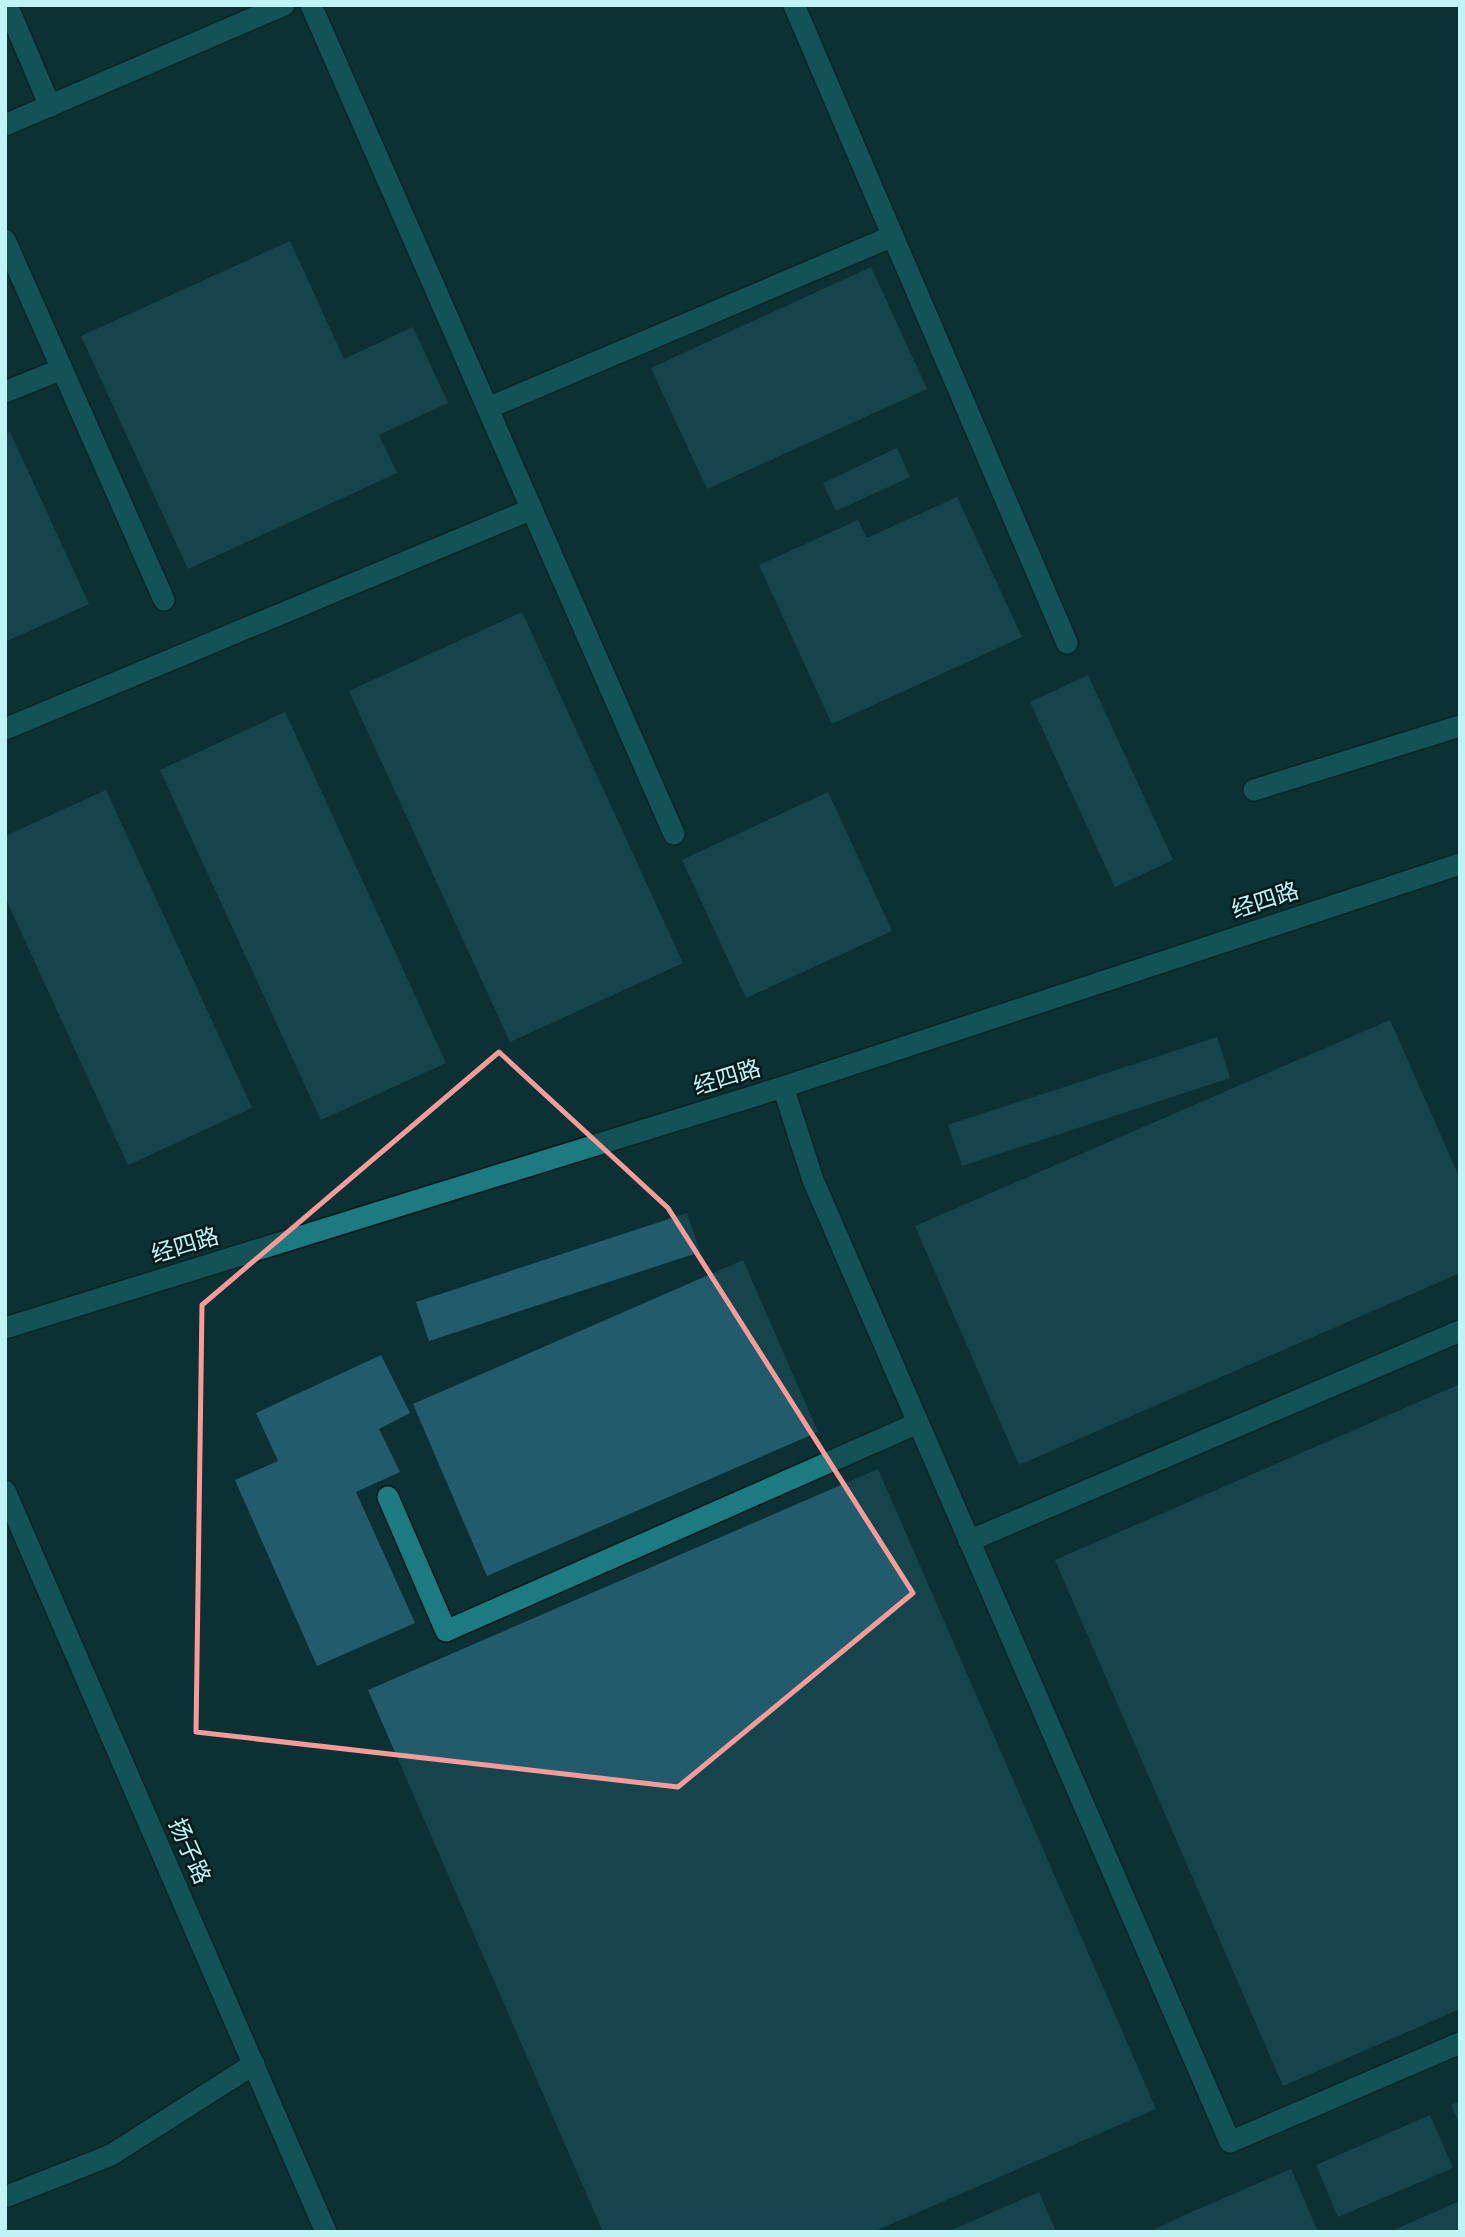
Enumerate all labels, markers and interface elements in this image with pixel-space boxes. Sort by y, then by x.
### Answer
street label: 经四路 [1228,876,1302,924]
street label: 经四路 [690,1054,764,1100]
street label: 经四路 [148,1222,222,1268]
street label: 扬子路 [163,1814,217,1888]

